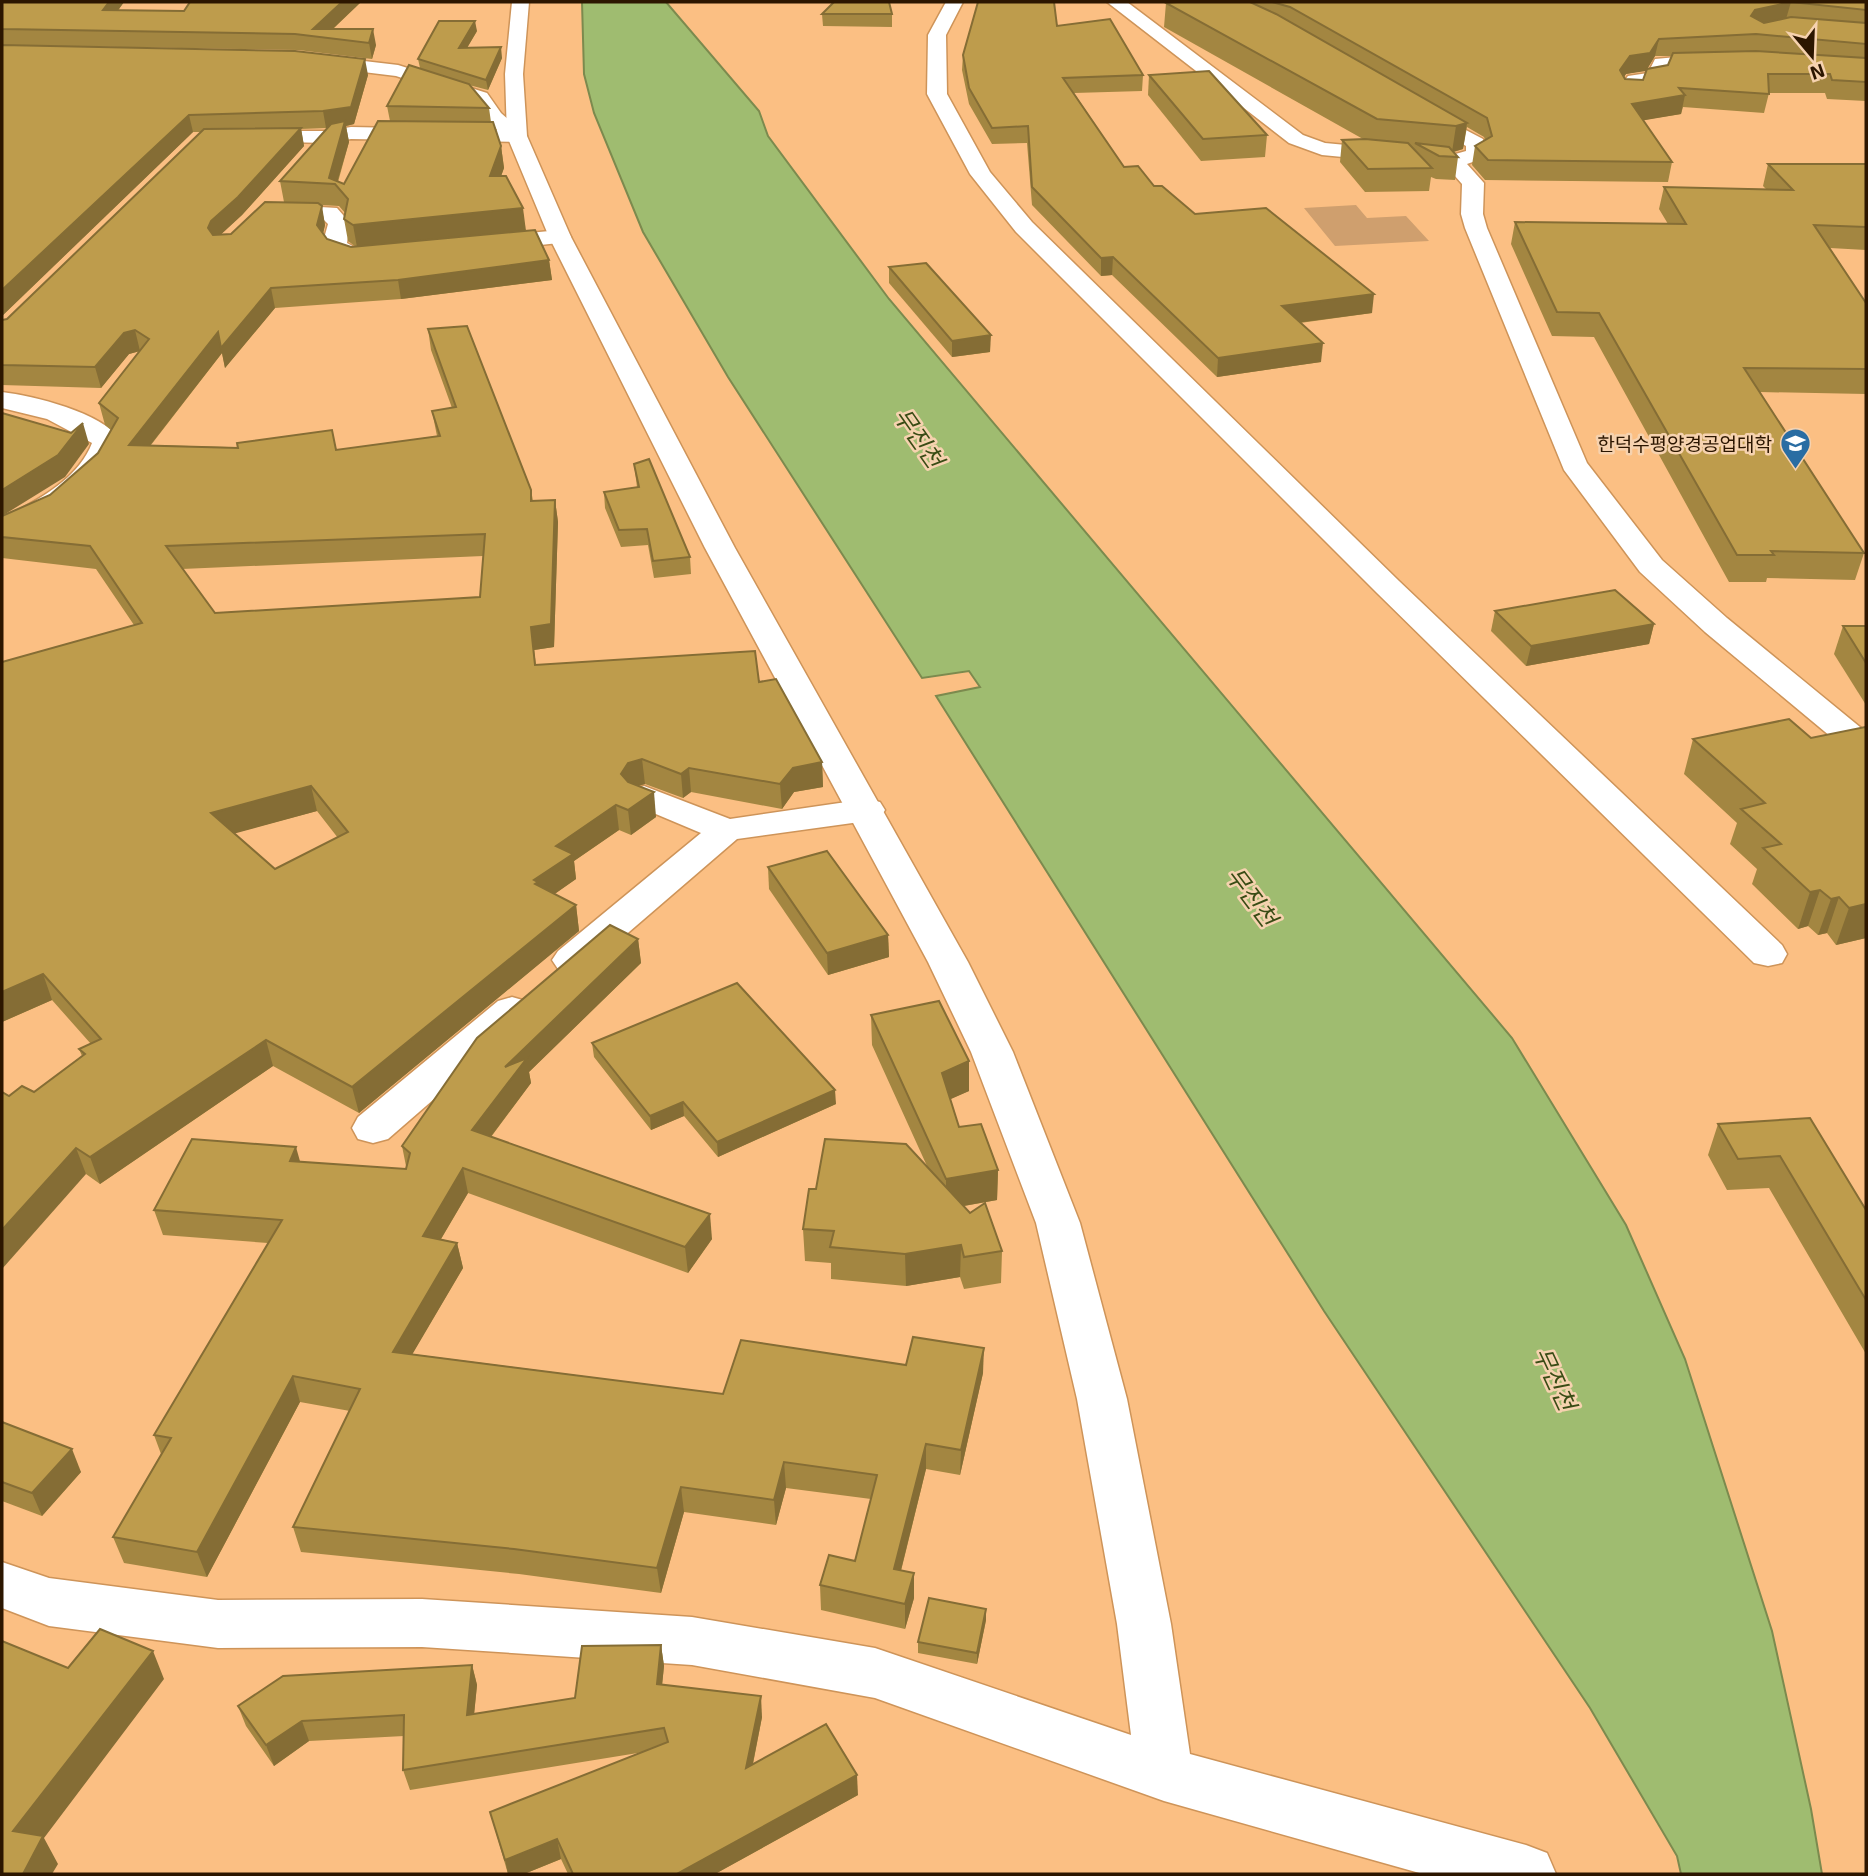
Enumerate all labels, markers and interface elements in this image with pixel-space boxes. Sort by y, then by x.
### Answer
north arrow [1777,21,1847,91]
text: N [1807,59,1828,86]
water label: 무진천 [888,402,952,475]
school or university icon: 한덕수평양경공업대학 [1778,427,1812,471]
place label: 한덕수평양경공업대학 [1597,432,1773,455]
water label: 무진천 [1221,861,1285,934]
water label: 무진천 [1528,1342,1584,1417]

